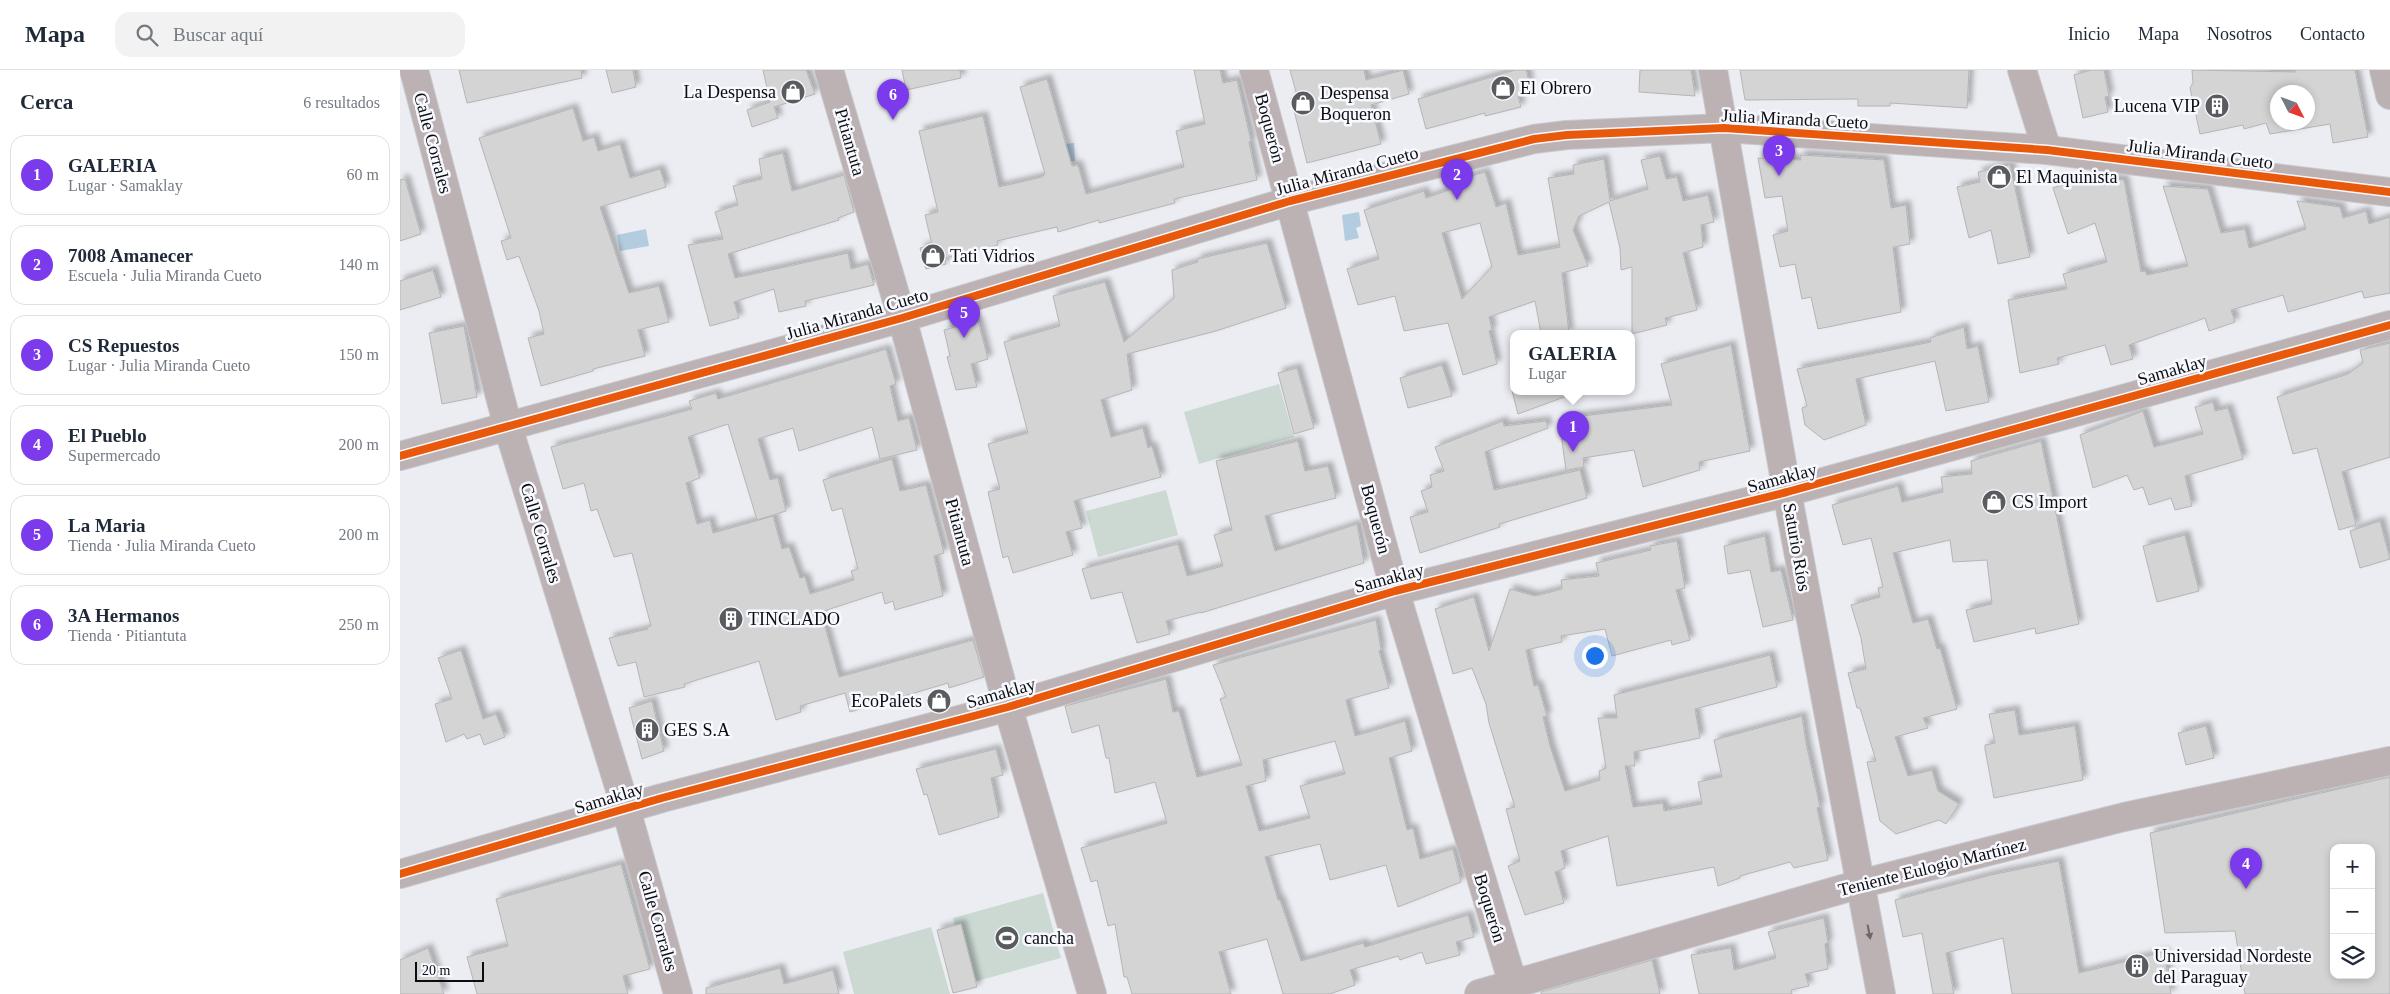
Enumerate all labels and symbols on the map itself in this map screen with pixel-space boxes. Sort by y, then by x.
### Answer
shop icon: El Obrero [1490,75,1516,101]
place label: El Obrero [1520,78,1591,98]
shop icon: La Despensa [780,79,806,105]
pin: 6 [877,79,909,120]
place label: La Despensa [684,82,776,102]
place label: Despensa Boqueron [1320,83,1391,124]
north arrow [2270,85,2315,130]
street label: Calle Corrales [410,90,456,196]
shop icon: Despensa Boqueron [1290,90,1316,116]
street label: Boquerón [1251,91,1289,165]
building icon: Lucena VIP [2204,93,2230,119]
place label: Lucena VIP [2114,96,2200,116]
street label: Julia Miranda Cueto [1721,105,1869,133]
street label: Pitiantuta [831,106,869,178]
pin: 3 [1763,135,1795,176]
street label: Julia Miranda Cueto [2126,135,2274,173]
street label: Julia Miranda Cueto [1273,142,1421,200]
pin: 2 [1441,159,1473,200]
shop icon: El Maquinista [1986,164,2012,190]
place label: El Maquinista [2016,167,2118,187]
shop icon: Tati Vidrios [920,243,946,269]
place label: Tati Vidrios [950,246,1035,266]
street label: Julia Miranda Cueto [784,284,930,344]
pin: 5 [948,297,980,338]
street label: Samaklay [2135,351,2209,389]
pin: 1 [1557,411,1589,452]
street label: Samaklay [1745,459,1819,497]
street label: Calle Corrales [516,481,566,585]
street label: Boquerón [1357,482,1395,556]
shop icon: CS Import [1981,489,2007,515]
place label: CS Import [2012,492,2088,512]
street label: Pitiantuta [941,496,979,568]
street label: Saturio Ríos [1779,501,1815,593]
street label: Samaklay [1352,559,1426,597]
building icon: TINCLADO [718,606,744,632]
place label: TINCLADO [748,609,840,629]
your location [1582,643,1608,669]
street label: Samaklay [964,674,1038,712]
shop icon: EcoPalets [926,688,952,714]
place label: EcoPalets [851,691,922,711]
building icon: GES S.A [634,717,660,743]
place label: GES S.A [664,720,730,740]
street label: Samaklay [572,778,646,818]
street label: Teniente Eulogio Martínez [1836,834,2028,900]
pin: 4 [2230,848,2262,889]
street label: Calle Corrales [634,869,682,973]
street label: Boquerón [1470,871,1510,945]
one-way arrow [1865,924,1873,940]
sports icon: cancha [994,925,1020,951]
place label: cancha [1024,928,1074,948]
place label: Universidad Nordeste del Paraguay [2154,946,2311,987]
building icon: Universidad Nordeste del Paraguay [2124,953,2150,979]
scale bar [415,959,484,982]

